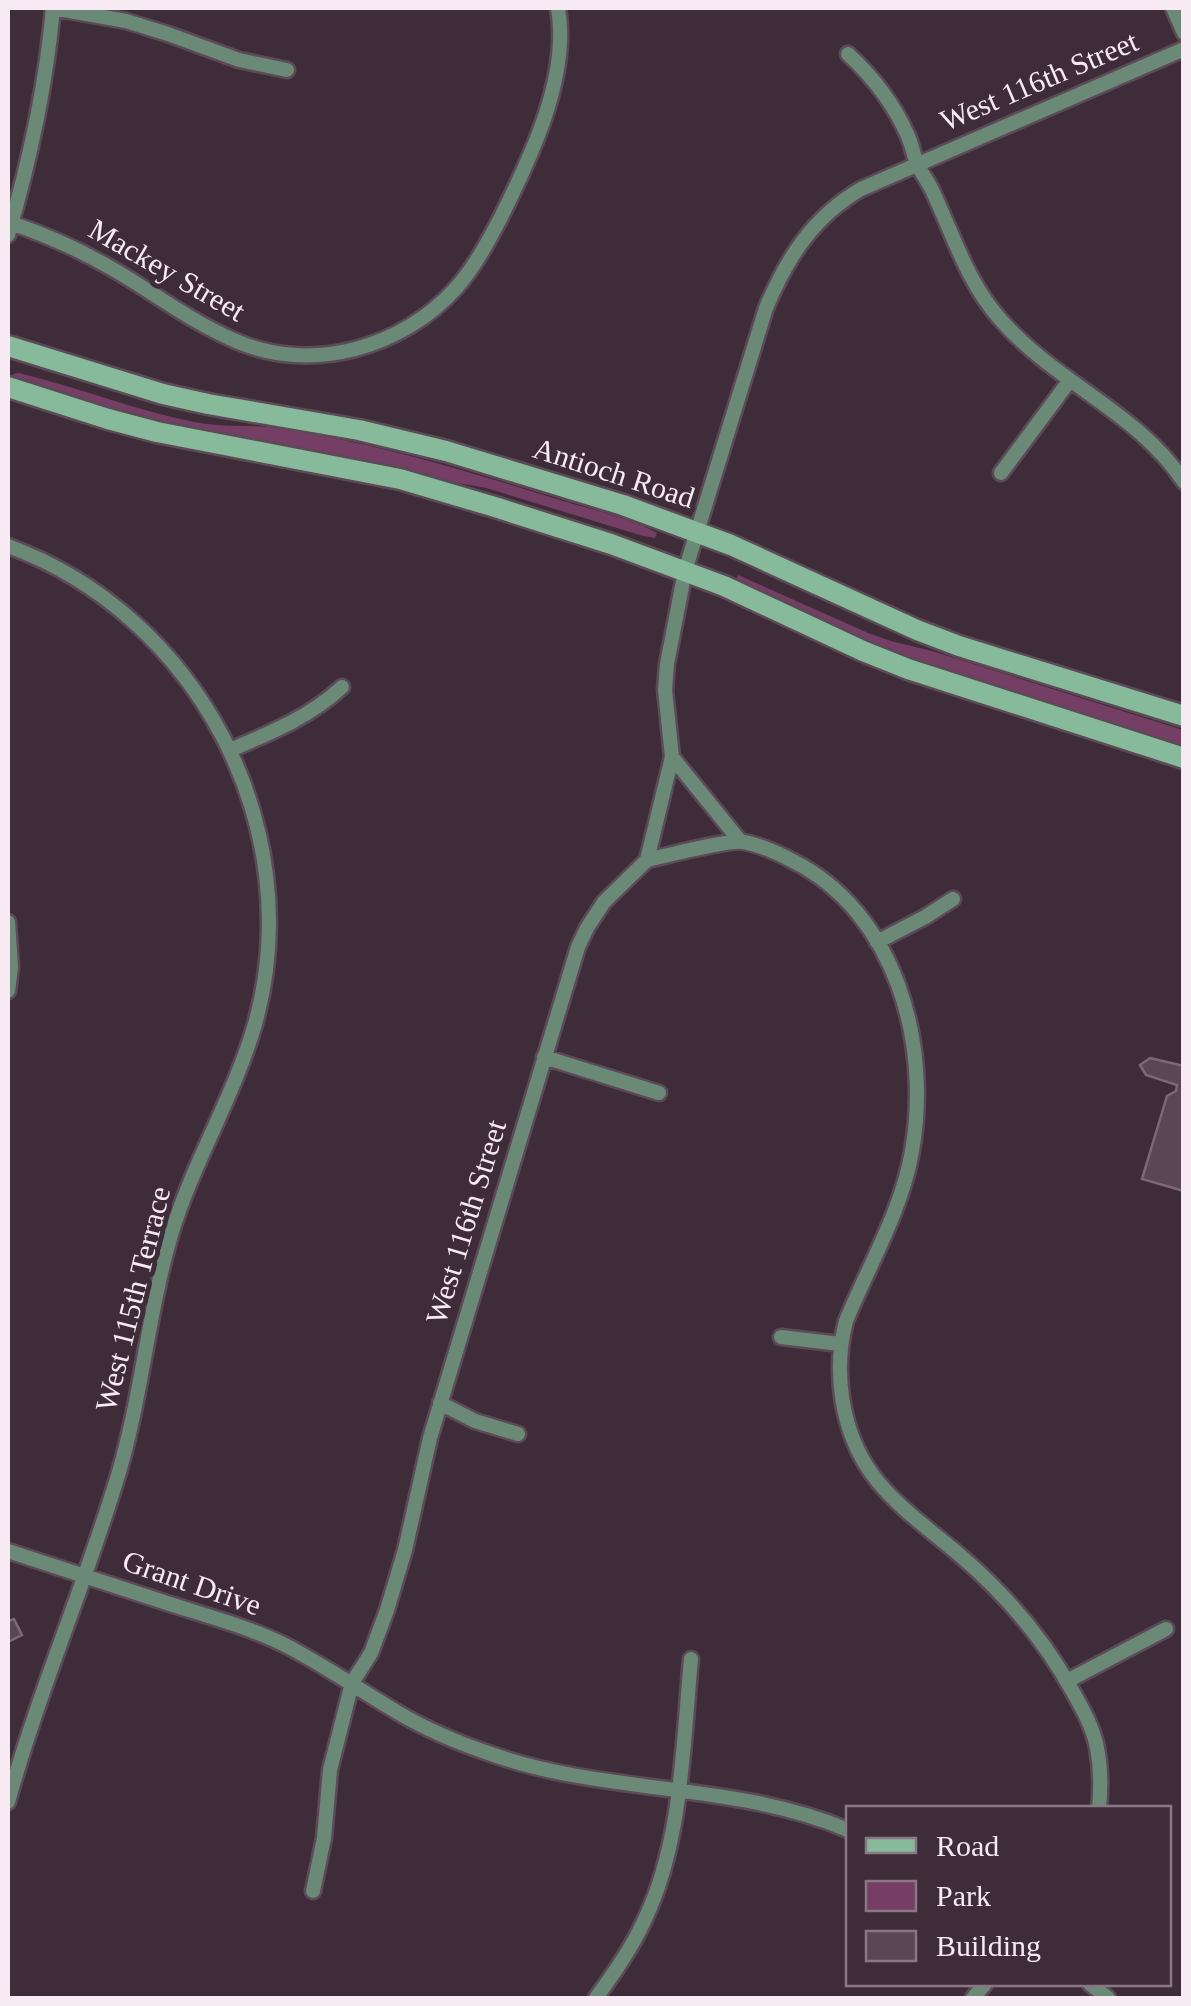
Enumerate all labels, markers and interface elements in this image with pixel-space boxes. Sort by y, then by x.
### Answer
street label: West 116th Street [935,24,1143,137]
street label: Mackey Street [84,212,251,328]
street label: Antioch Road [529,431,699,514]
street label: West 116th Street [419,1115,512,1328]
street label: West 115th Terrace [89,1183,176,1415]
street label: Grant Drive [119,1543,266,1622]
legend [846,1806,1171,1986]
text: Road [936,1829,999,1862]
text: Park [936,1879,991,1912]
text: Building [936,1929,1041,1962]

